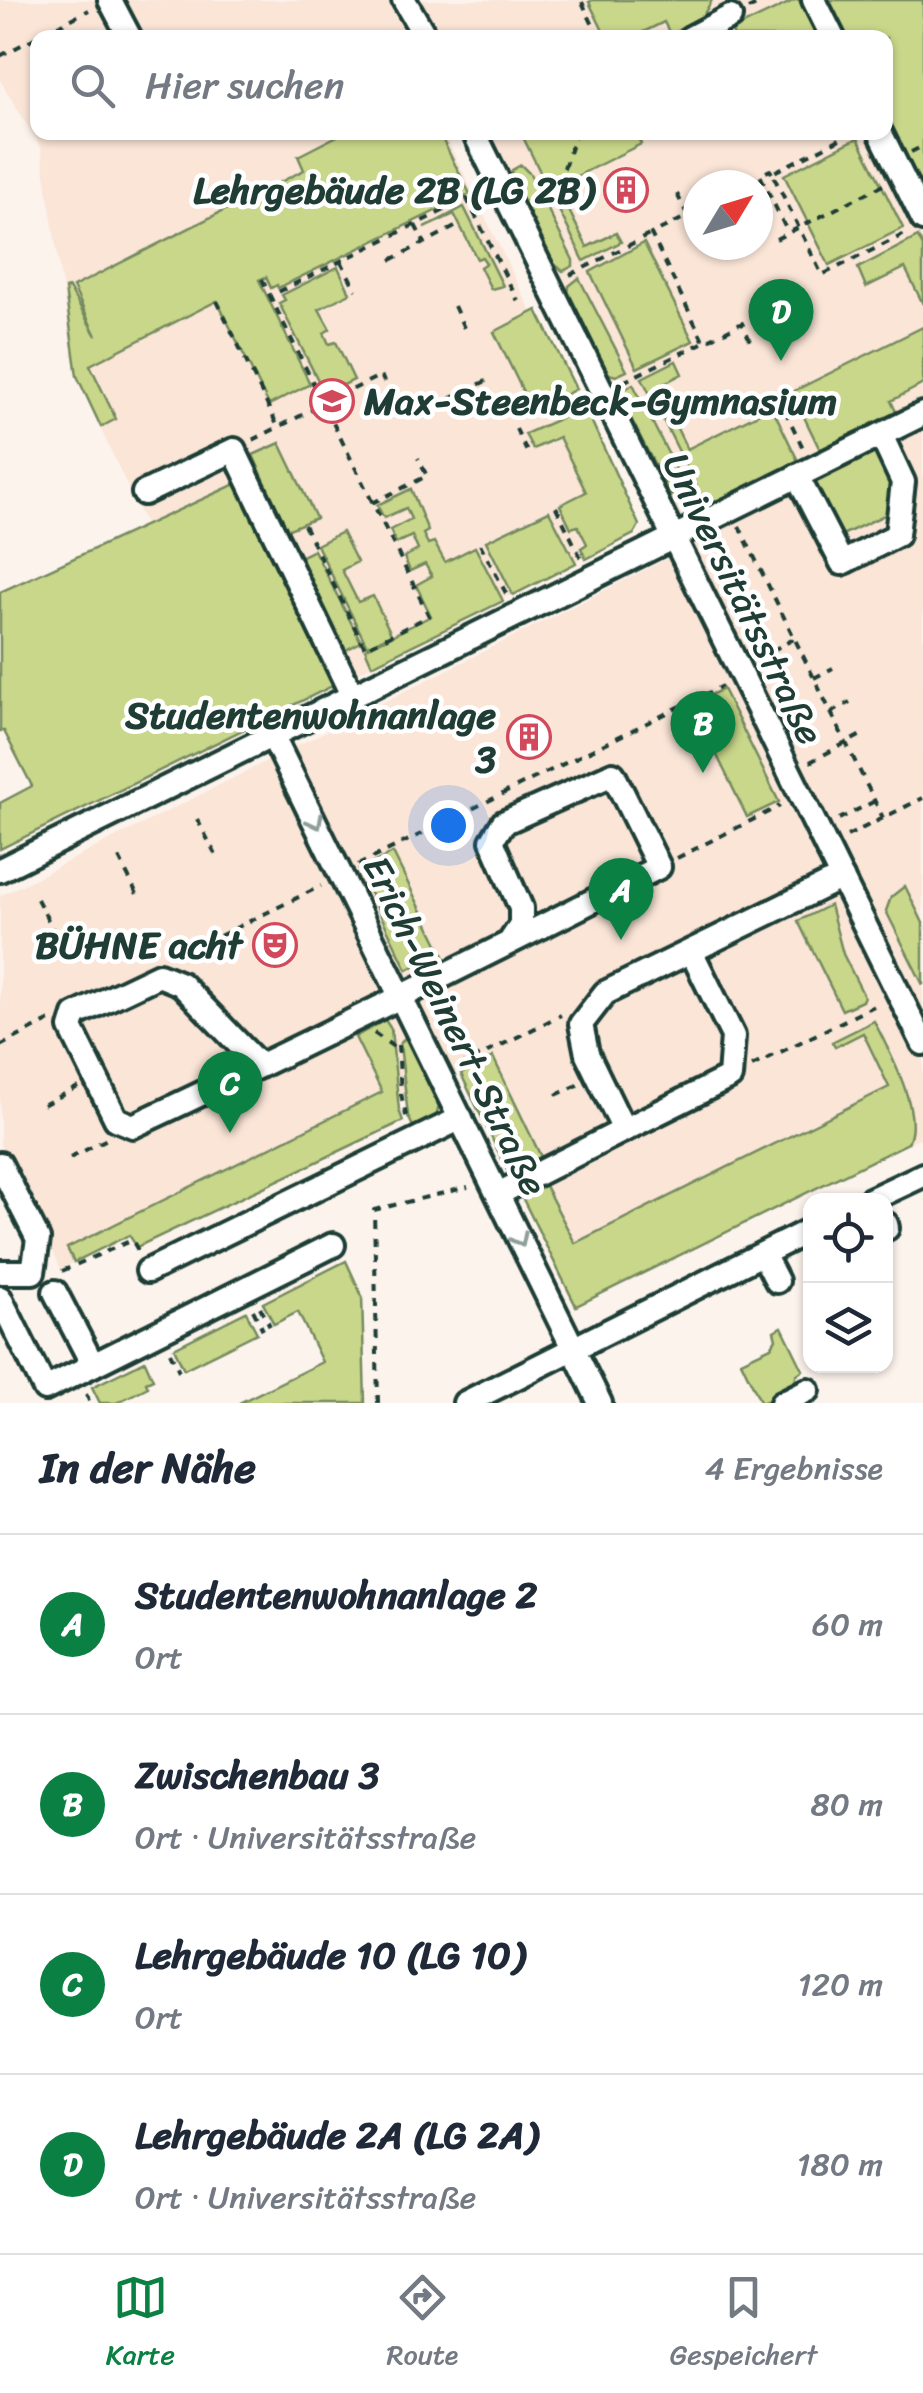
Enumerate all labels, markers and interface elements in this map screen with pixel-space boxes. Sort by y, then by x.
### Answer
search box [30,30,893,140]
text: Hier suchen [145,52,344,119]
icon: search [65,58,120,113]
place label: Lehrgebäude 2B (LG 2B) [193,157,597,224]
building icon: Lehrgebäude 2B (LG 2B) [603,167,649,213]
north arrow [683,170,773,260]
pin: D [748,278,814,361]
place label: Max-Steenbeck-Gymnasium [363,368,837,435]
school or university icon: Max-Steenbeck-Gymnasium [309,378,355,424]
street label: Universitätsstraße [643,441,843,757]
place label: Studentenwohnanlage 3 [124,682,496,793]
pin: B [670,690,736,773]
building icon: Studentenwohnanlage 3 [506,714,552,760]
your location [423,800,474,851]
one-way arrow [304,812,324,830]
street label: Erich-Weinert-Straße [343,844,567,1208]
pin: A [588,858,654,940]
place label: BÜHNE acht [35,912,245,979]
theatre icon: BÜHNE acht [252,922,298,968]
pin: C [198,1050,262,1133]
map controls [803,1193,893,1373]
button: locate [803,1193,893,1283]
one-way arrow [508,1229,528,1247]
button: layers [803,1283,893,1373]
text: In der Nähe [40,1431,256,1505]
text: 4 Ergebnisse [705,1440,883,1497]
text: Studentenwohnanlage 2 [135,1562,538,1629]
text: A [62,1596,83,1653]
text: 60 m [812,1596,883,1653]
text: Ort [135,1629,183,1686]
text: Zwischenbau 3 [135,1742,379,1809]
text: B [62,1776,83,1833]
text: 80 m [811,1776,883,1833]
text: Ort · Universitätsstraße [135,1809,476,1866]
text: Lehrgebäude 10 (LG 10) [135,1922,525,1989]
text: C [63,1956,82,2013]
text: 120 m [798,1956,883,2013]
text: Ort [135,1989,183,2046]
text: Lehrgebäude 2A (LG 2A) [135,2102,538,2169]
text: D [63,2136,82,2193]
text: 180 m [797,2136,883,2193]
text: Ort · Universitätsstraße [135,2169,476,2226]
tab: Karte [106,2270,175,2379]
tab: Route [386,2270,458,2379]
tab: Gespeichert [670,2270,817,2379]

